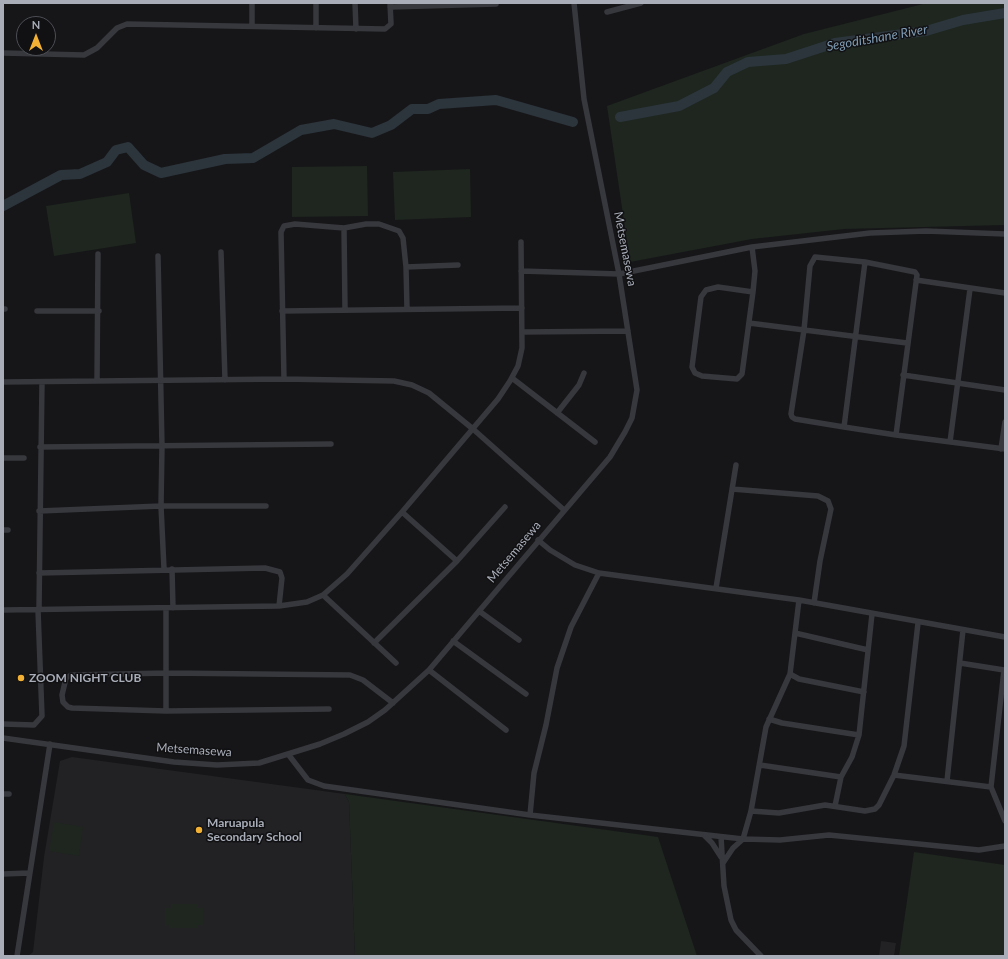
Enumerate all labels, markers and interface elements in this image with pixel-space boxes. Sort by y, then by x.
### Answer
north arrow [16,16,56,56]
text: N [32,18,40,31]
water label: Segoditshane River [825,21,929,55]
street label: Metsemasewa [611,210,639,288]
street label: Metsemasewa [484,518,544,586]
place label: ZOOM NIGHT CLUB [29,671,141,685]
marker: ZOOM NIGHT CLUB [16,673,26,683]
street label: Metsemasewa [156,740,232,760]
place label: Maruapula Secondary School [207,816,302,844]
marker: Maruapula Secondary School [194,825,204,835]

